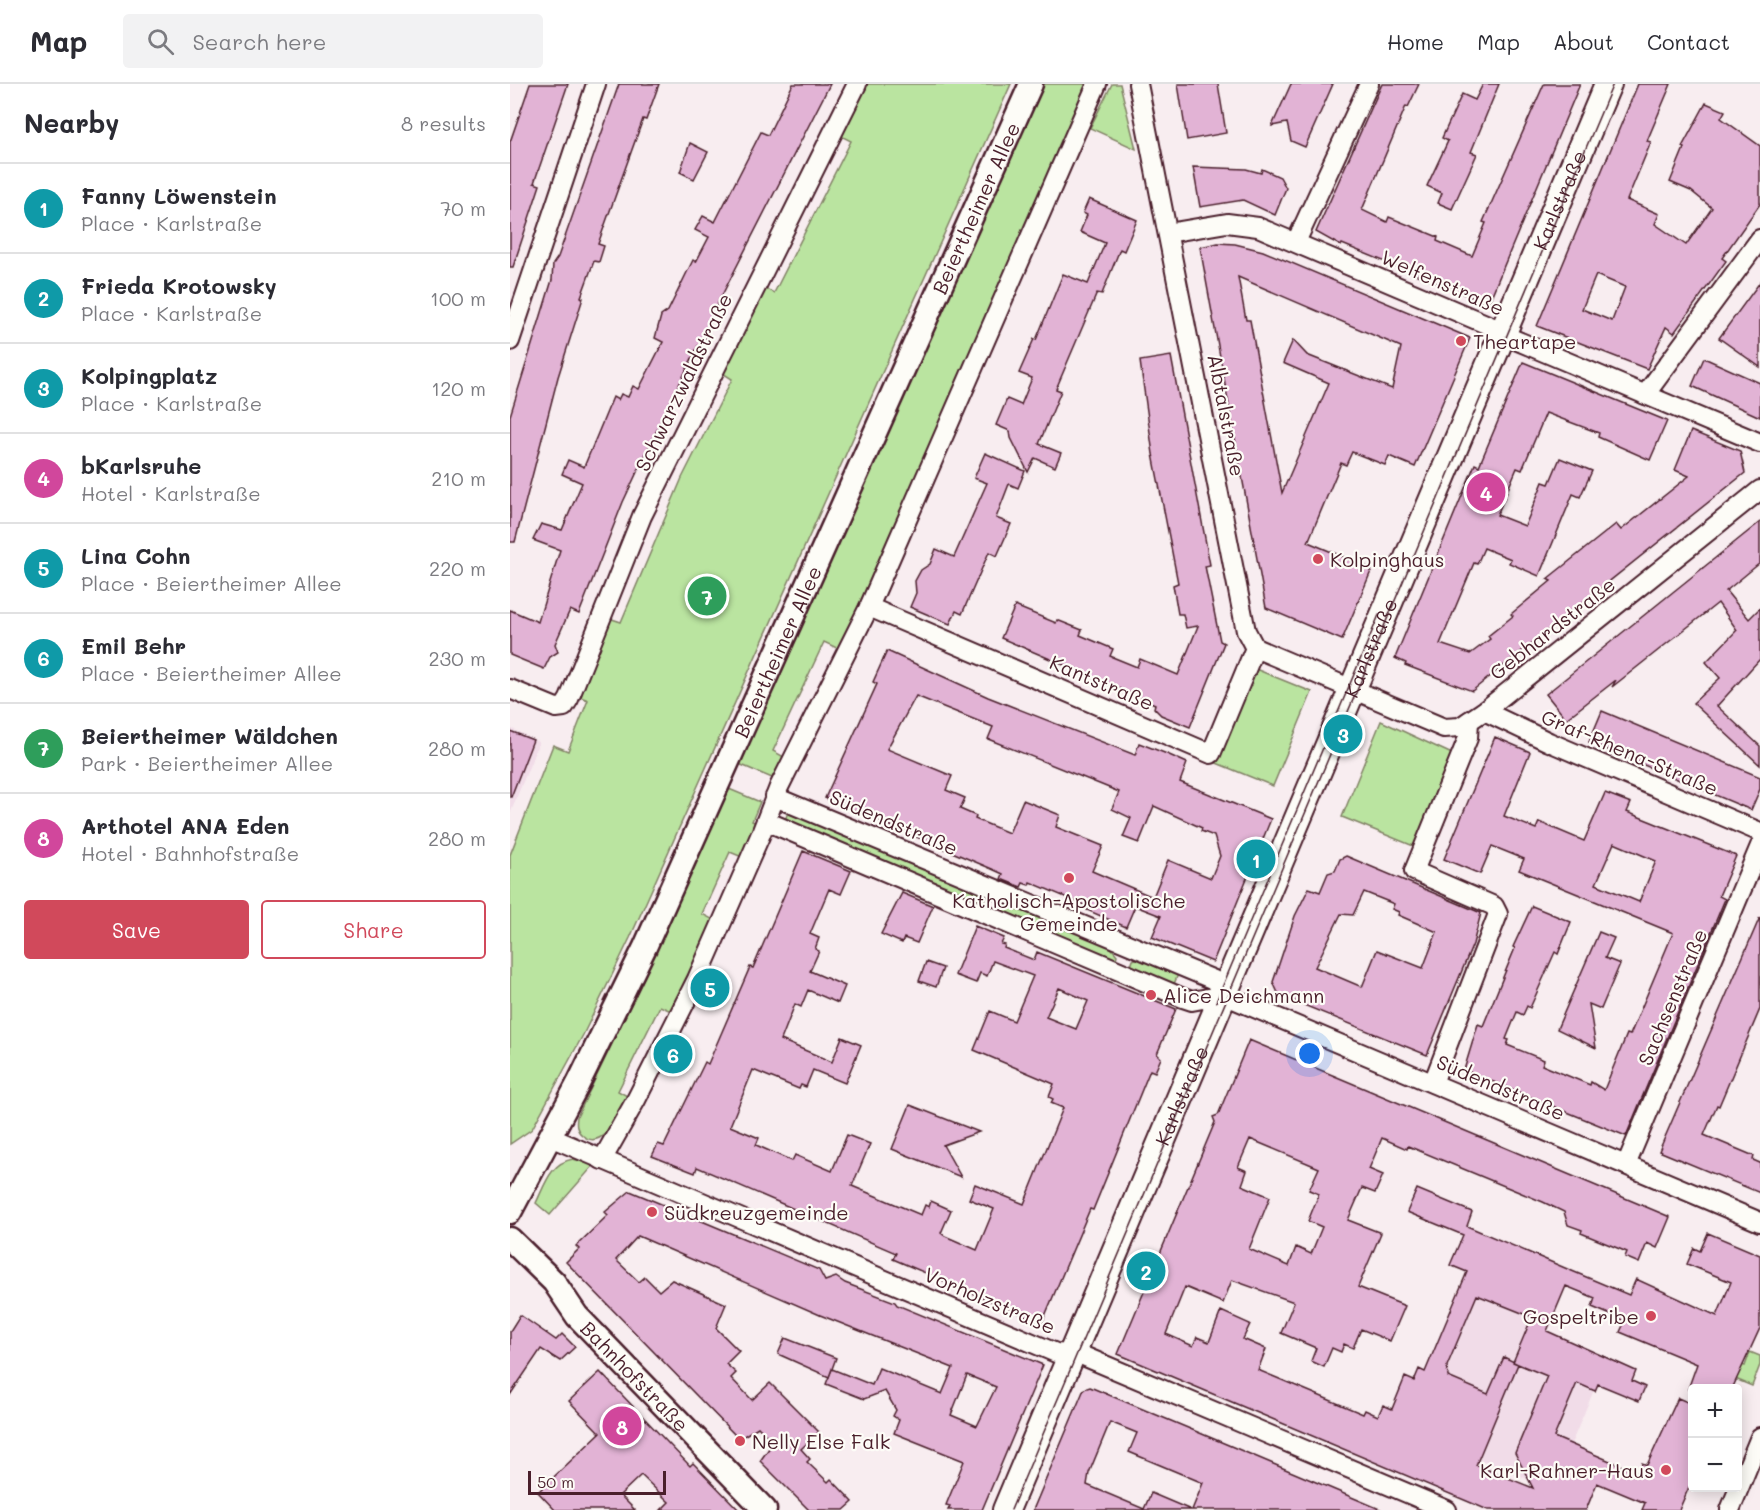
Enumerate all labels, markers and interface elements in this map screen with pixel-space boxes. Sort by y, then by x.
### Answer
search box [123,14,543,68]
text: Map [30,23,87,59]
icon: search [144,25,177,58]
text: Search here [192,27,326,56]
text: Home [1387,28,1444,55]
text: Map [1477,28,1520,55]
text: About [1553,28,1614,55]
text: Contact [1647,28,1730,55]
text: Nearby [24,106,119,140]
text: 8 results [401,110,486,136]
street label: Beiertheimer Allee [926,118,1025,298]
street label: Karlstraße [1526,146,1592,254]
text: Fanny Löwenstein [81,181,277,210]
text: 1 [39,195,48,221]
text: 70 m [440,195,486,221]
text: Place · Karlstraße [81,210,262,236]
street label: Welfenstraße [1377,243,1509,321]
text: Frieda Krotowsky [81,271,277,300]
text: 2 [38,285,49,311]
text: 100 m [430,285,486,311]
street label: Schwarzwaldstraße [629,289,737,475]
text: Place · Karlstraße [81,300,262,326]
place label: Theartape [1473,328,1576,354]
marker: Theartape [1454,334,1468,348]
street label: Albtalstraße [1202,352,1252,478]
text: Kolpingplatz [81,361,217,390]
text: 3 [38,375,50,401]
text: 120 m [431,375,486,401]
text: Place · Karlstraße [81,390,262,416]
text: bKarlsruhe [81,451,201,480]
text: 4 [37,465,50,491]
text: 210 m [431,465,486,491]
pin: 4 [1466,470,1506,514]
text: Hotel · Karlstraße [81,480,261,506]
text: Lina Cohn [81,541,190,570]
place label: Kolpinghaus [1330,546,1445,572]
marker: Kolpinghaus [1311,552,1325,566]
text: 5 [38,555,49,581]
text: 220 m [429,555,486,581]
street label: Beiertheimer Allee [727,562,827,742]
text: Place · Beiertheimer Allee [81,570,342,596]
street label: Gebhardstraße [1484,571,1620,685]
pin: 7 [688,574,726,618]
street label: Karlstraße [1337,594,1403,701]
text: Emil Behr [81,631,186,660]
text: 6 [37,645,50,671]
text: 230 m [428,645,486,671]
street label: Kantstraße [1046,648,1158,716]
text: Place · Beiertheimer Allee [81,660,342,686]
street label: Graf-Rhena-Straße [1538,703,1722,801]
pin: 3 [1324,712,1362,756]
text: Beiertheimer Wäldchen [81,721,338,750]
text: 7 [38,735,49,761]
text: 280 m [428,735,486,761]
text: Park · Beiertheimer Allee [81,750,333,776]
street label: Südendstraße [826,783,962,861]
text: Arthotel ANA Eden [81,811,289,840]
text: 8 [37,825,50,851]
text: 280 m [428,825,486,851]
pin: 1 [1236,836,1276,882]
text: Hotel · Bahnhofstraße [81,840,299,866]
marker: Katholisch-Apostolische Gemeinde [1062,871,1076,885]
place label: Katholisch-Apostolische Gemeinde [952,887,1186,936]
button: Save [24,900,249,959]
button: Share [261,900,486,959]
street label: Sachsenstraße [1632,925,1712,1069]
pin: 5 [690,966,730,1010]
place label: Alice Deichmann [1163,982,1324,1008]
marker: Alice Deichmann [1144,988,1158,1002]
pin: 6 [654,1032,692,1076]
your location [1295,1039,1324,1068]
street label: Karlstraße [1148,1042,1214,1149]
street label: Südendstraße [1433,1048,1569,1126]
place label: Südkreuzgemeinde [664,1199,849,1225]
marker: Südkreuzgemeinde [645,1205,659,1219]
pin: 2 [1126,1248,1166,1294]
street label: Vorholzstraße [920,1261,1060,1339]
place label: Gospeltribe [1523,1303,1639,1329]
marker: Gospeltribe [1644,1309,1658,1323]
street label: Bahnhofstraße [575,1315,695,1437]
map controls [1688,1384,1742,1492]
button: + [1688,1384,1742,1438]
pin: 8 [602,1404,642,1448]
place label: Nelly Else Falk [752,1428,890,1454]
marker: Nelly Else Falk [733,1434,747,1448]
button: − [1688,1438,1742,1492]
place label: Karl-Rahner-Haus [1480,1457,1654,1483]
marker: Karl-Rahner-Haus [1659,1463,1673,1477]
scale bar [528,1468,666,1496]
text: 50 m [537,1471,574,1492]

